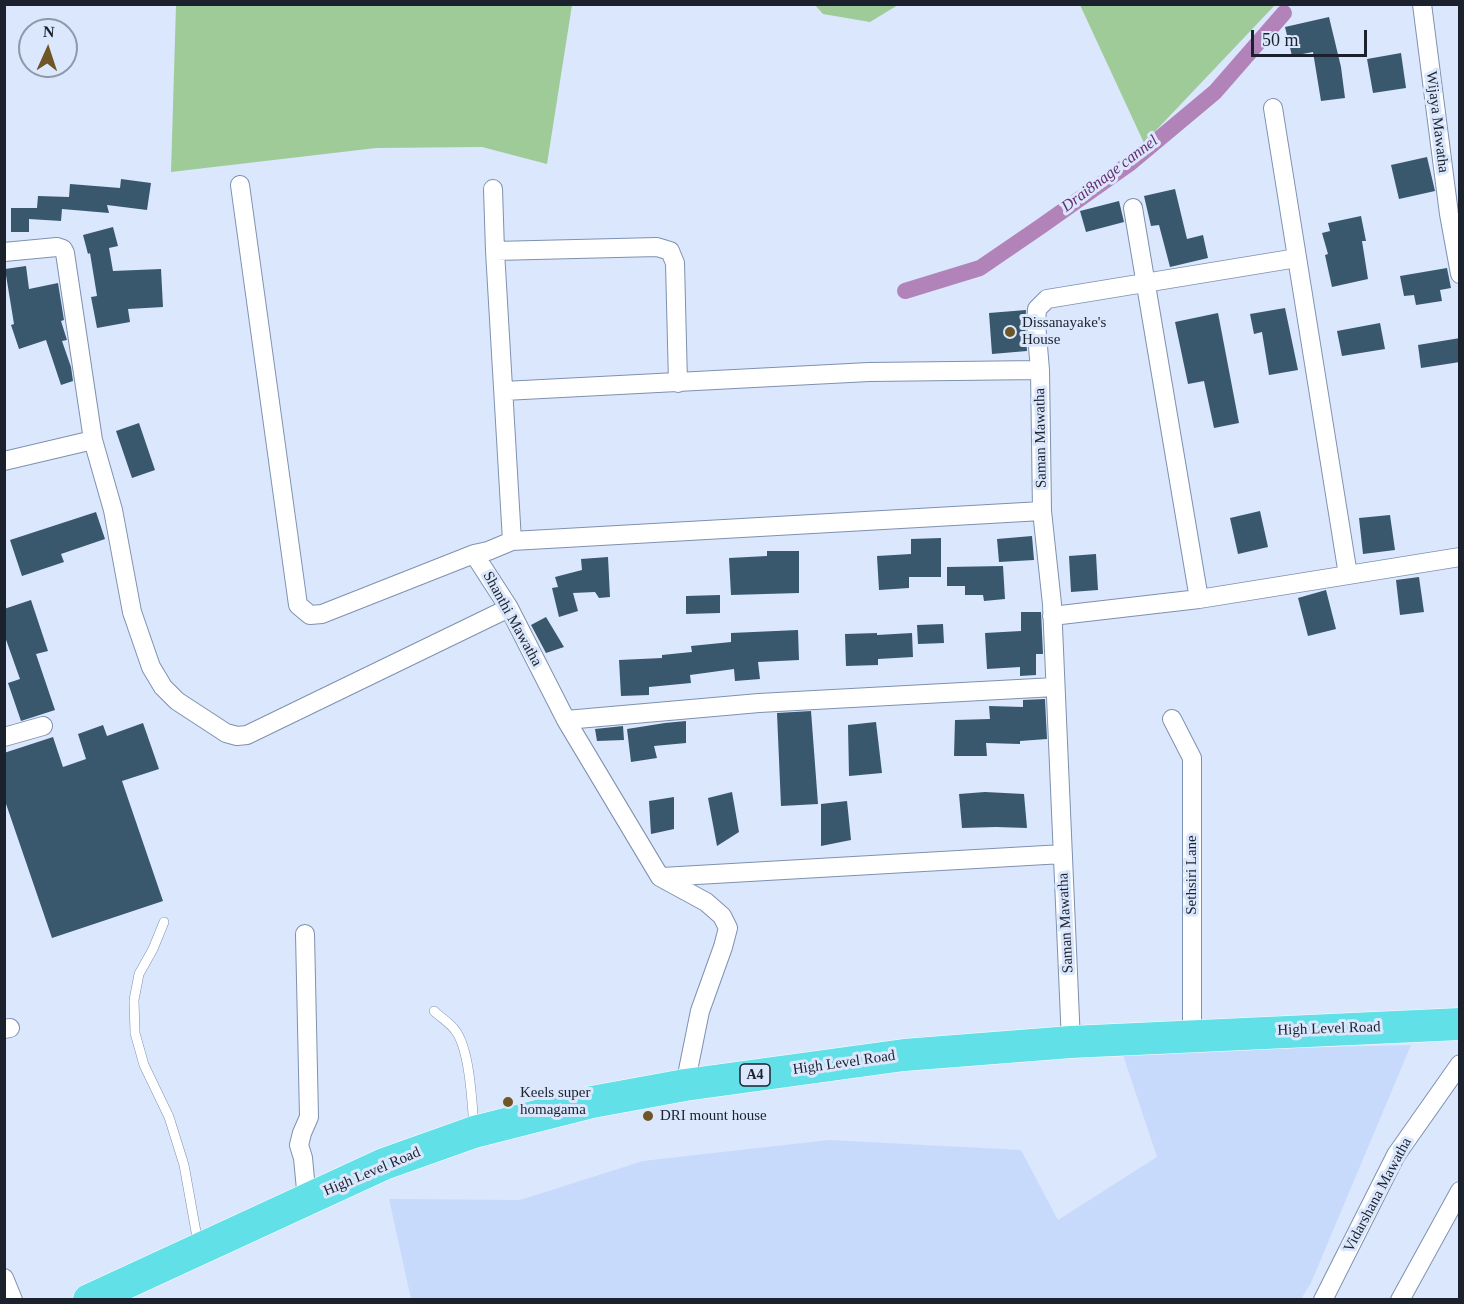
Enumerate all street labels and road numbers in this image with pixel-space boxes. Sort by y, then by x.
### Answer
street label: Wijaya Mawatha [1422,70,1452,174]
street label: Saman Mawatha [1031,388,1051,488]
street label: Shanthi Mawatha [479,569,545,669]
street label: Sethsiri Lane [1183,835,1201,915]
street label: Saman Mawatha [1054,872,1078,974]
street label: High Level Road [1277,1018,1381,1040]
street label: High Level Road [792,1047,896,1079]
road number: A4 [740,1064,770,1086]
street label: Vidarshana Mawatha [1340,1135,1416,1255]
street label: High Level Road [321,1144,423,1200]

